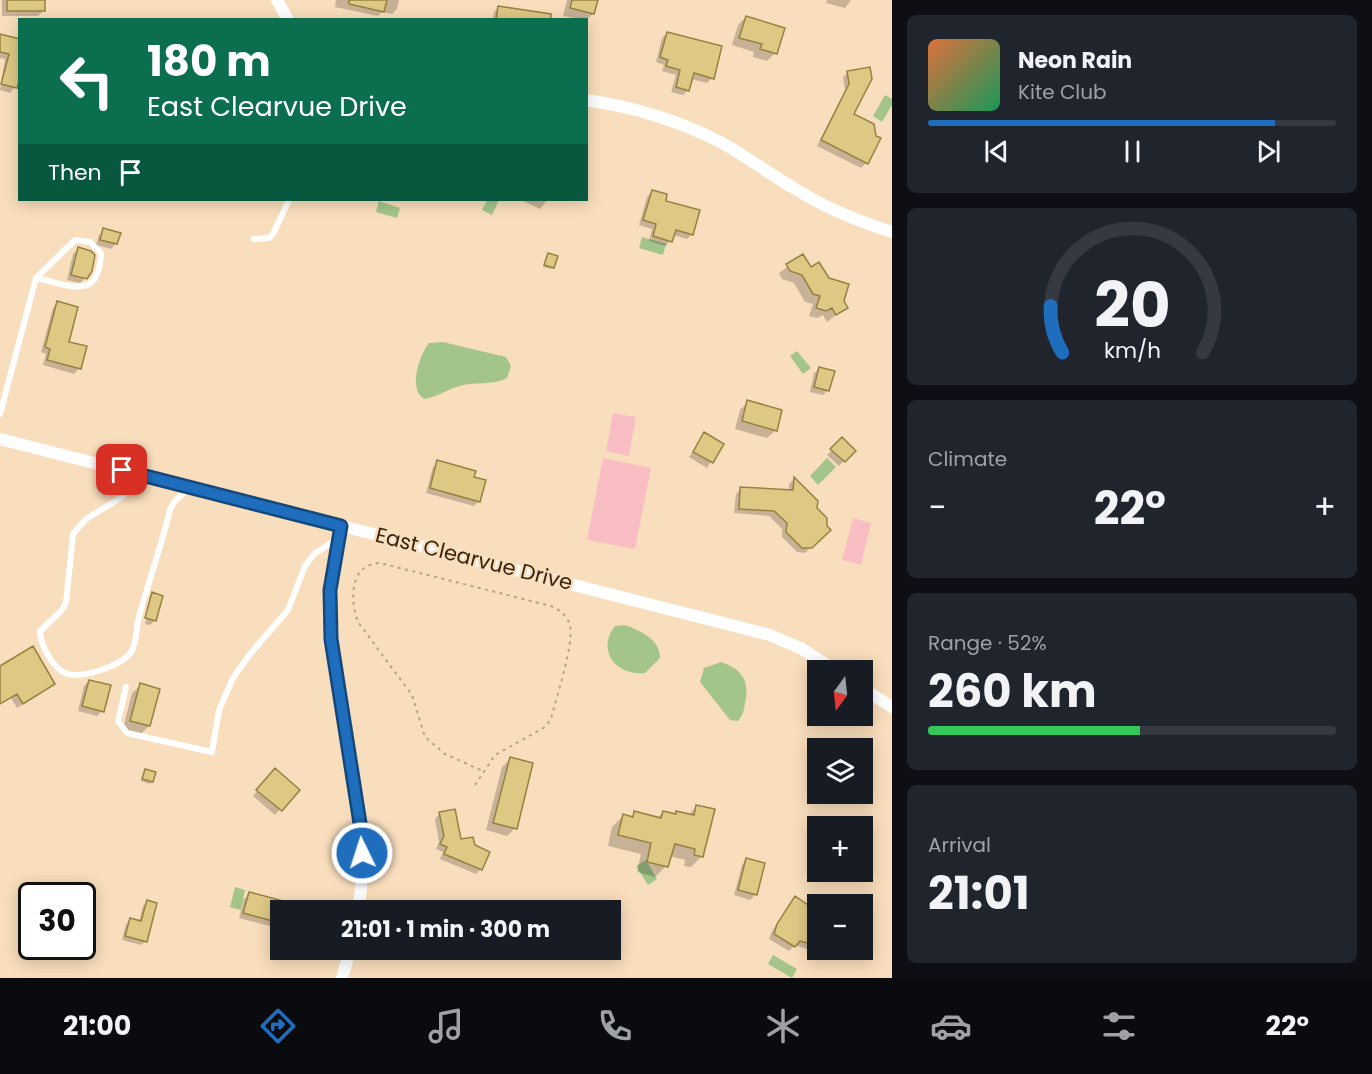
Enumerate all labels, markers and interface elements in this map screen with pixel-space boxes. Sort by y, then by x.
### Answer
text: 180 m [147,32,271,91]
icon: left [48,42,126,120]
text: Neon Rain [1018,45,1132,76]
text: Kite Club [1018,78,1107,106]
text: East Clearvue Drive [147,88,407,125]
icon: previous [980,135,1013,168]
icon: pause [1116,135,1149,168]
icon: next [1252,135,1285,168]
icon: arrive [114,156,147,189]
text: Then [48,157,102,188]
text: 20 [1094,262,1170,350]
text: km/h [1103,336,1161,367]
pin [96,444,147,495]
text: Climate [928,445,1007,473]
icon: arrive [105,453,138,486]
text: 22° [1094,477,1166,540]
text: − [928,484,946,531]
text: + [1313,484,1336,531]
street label: East Clearvue Drive [373,520,576,597]
text: Range · 52% [928,629,1047,657]
north arrow [807,660,873,726]
map controls [807,660,873,960]
text: 260 km [928,660,1097,723]
button: layers [807,738,873,804]
button: + [807,816,873,882]
position arrow [330,821,394,885]
text: Arrival [928,831,991,859]
text: 21:01 [928,862,1030,925]
speed limit sign: 30 [18,882,96,960]
button: − [807,894,873,960]
text: 21:01 · 1 min · 300 m [341,914,550,945]
icon: directions [257,1005,299,1047]
icon: music [425,1005,467,1047]
icon: phone [594,1005,636,1047]
icon: climate [762,1005,804,1047]
icon: car [930,1005,972,1047]
icon: filters [1098,1005,1140,1047]
text: 21:00 [63,1007,131,1044]
text: 22° [1266,1007,1309,1044]

